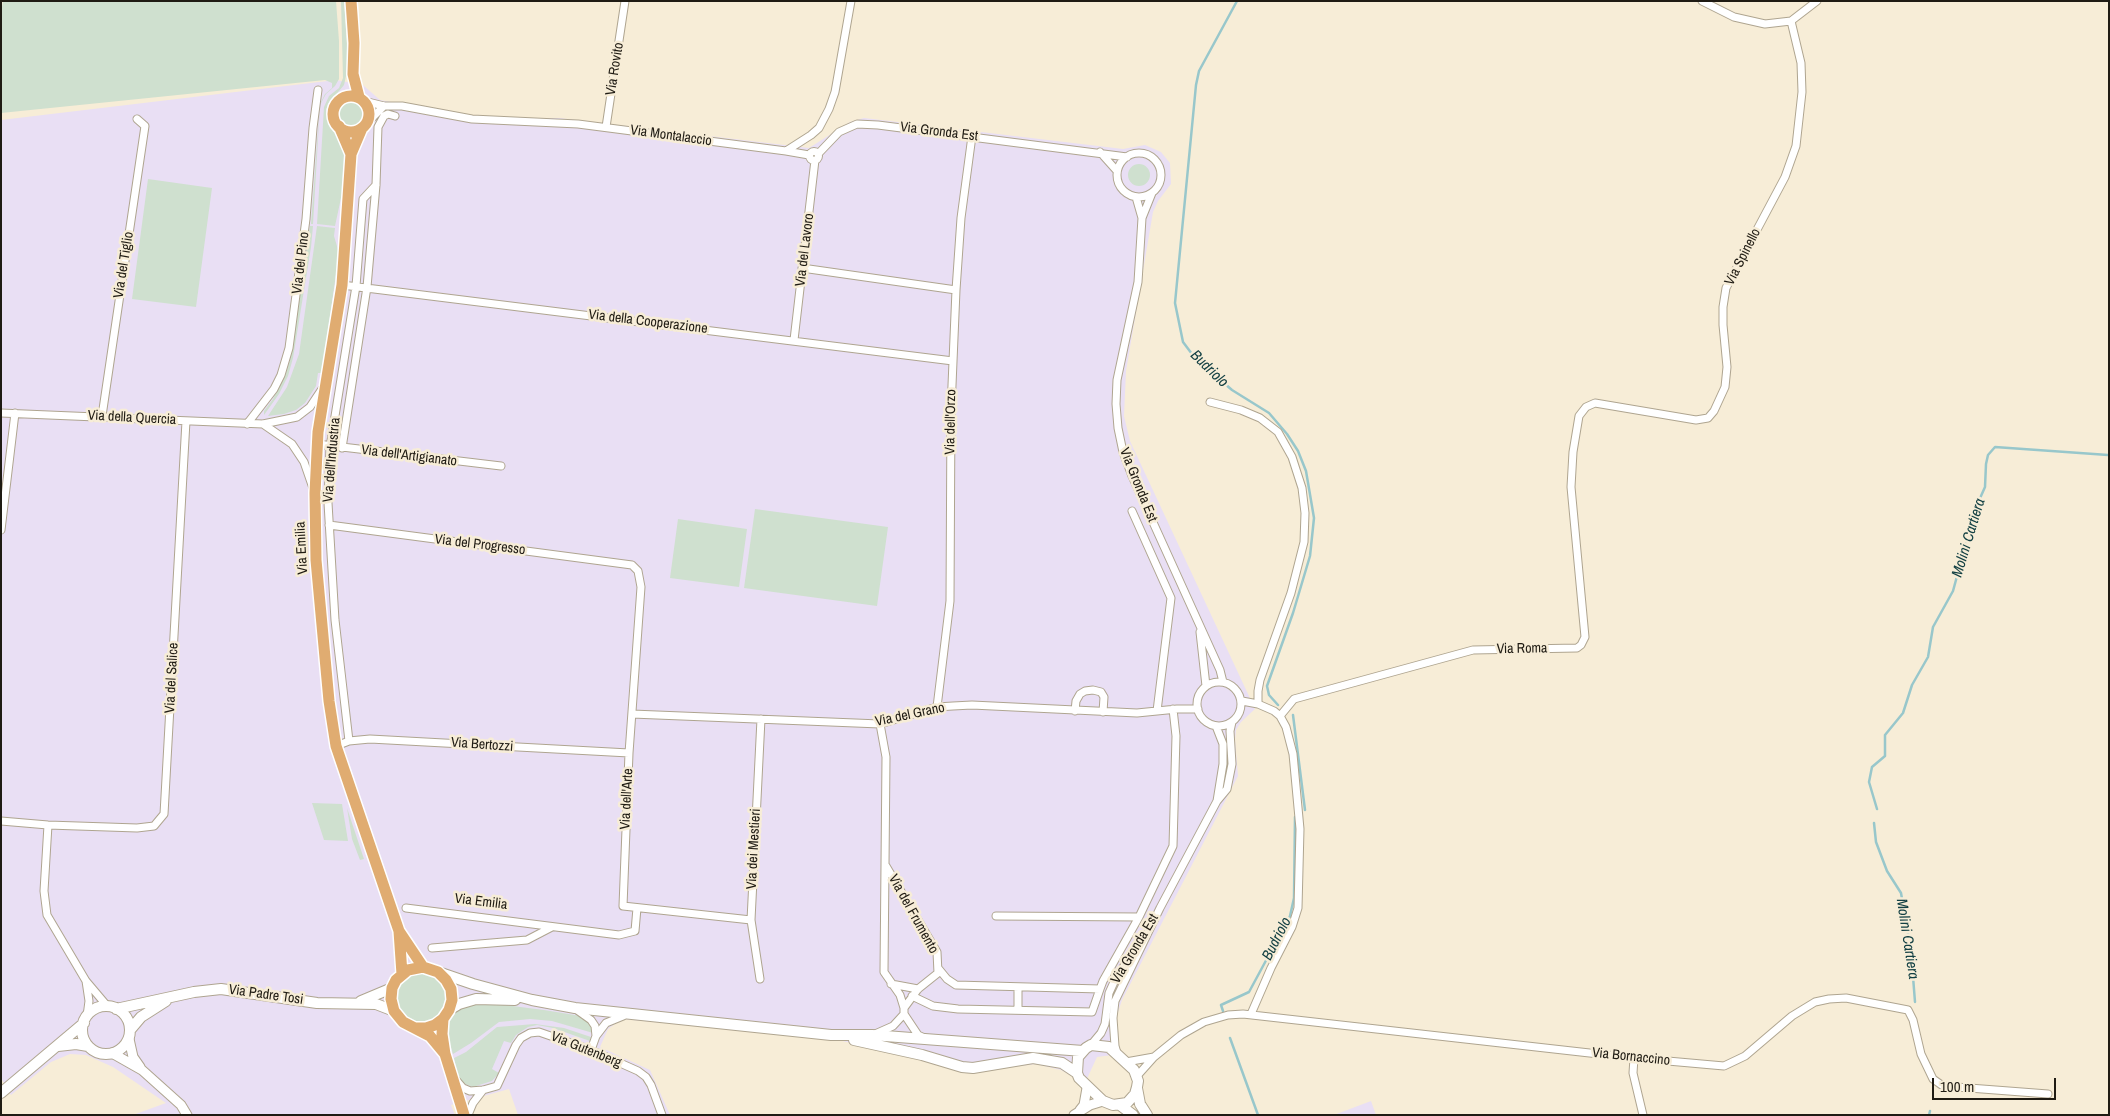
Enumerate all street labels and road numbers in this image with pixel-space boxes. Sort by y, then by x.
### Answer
street label: Via Rovito [603,41,627,97]
street label: Via Gronda Est [899,119,979,145]
street label: Via Montalaccio [629,122,713,150]
street label: Via del Lavoro [792,212,818,288]
street label: Via Spinello [1722,226,1764,288]
street label: Via del Tiglio [110,230,138,300]
street label: Via del Pino [289,231,313,295]
street label: Via della Cooperazione [588,306,708,338]
street label: Via dell'Orzo [942,389,960,455]
street label: Via della Quercia [87,407,177,429]
street label: Via dell'Industria [320,417,344,503]
street label: Via dell'Artigianato [360,442,458,470]
street label: Via Gronda Est [1116,446,1160,524]
street label: Via Emilia [292,521,312,575]
street label: Via del Progresso [434,531,526,559]
street label: Via Roma [1496,640,1548,658]
street label: Via del Salice [162,642,182,714]
street label: Via del Grano [874,699,946,731]
street label: Via Bertozzi [450,734,514,756]
street label: Via dell'Arte [617,768,637,830]
street label: Via dei Mestieri [743,808,765,890]
street label: Via del Frumento [884,872,942,956]
street label: Via Emilia [454,890,508,914]
street label: Via Gronda Est [1108,911,1162,987]
street label: Via Padre Tosi [228,981,304,1009]
street label: Via Gutenberg [548,1028,624,1072]
street label: Via Bornaccino [1591,1045,1671,1069]

